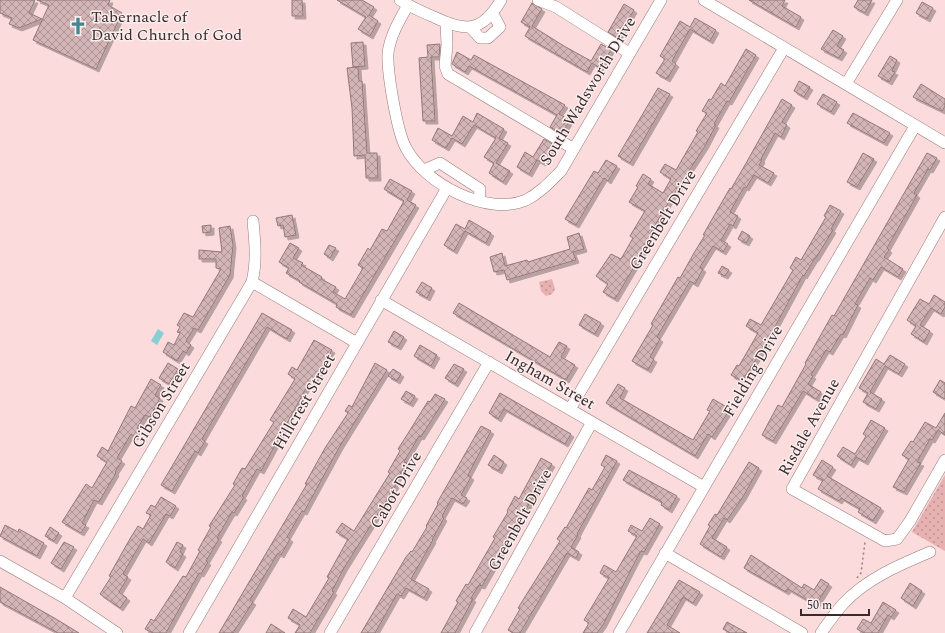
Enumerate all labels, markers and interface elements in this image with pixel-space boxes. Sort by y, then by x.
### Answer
place label: Tabernacle of David Church of God [91,5,242,47]
street label: South Wadsworth Drive [534,12,642,170]
church icon: Tabernacle of David Church of God [68,16,88,36]
street label: Greenbelt Drive [623,165,703,275]
street label: Fielding Drive [717,321,789,421]
street label: Ingham Street [500,344,600,416]
street label: Hillcrest Street [267,349,341,455]
street label: Gibson Street [126,357,196,453]
street label: Risdale Avenue [772,374,846,480]
street label: Cabot Drive [364,447,428,533]
street label: Greenbelt Drive [482,464,558,576]
scale bar [801,591,869,617]
text: 50 m [807,596,832,615]

